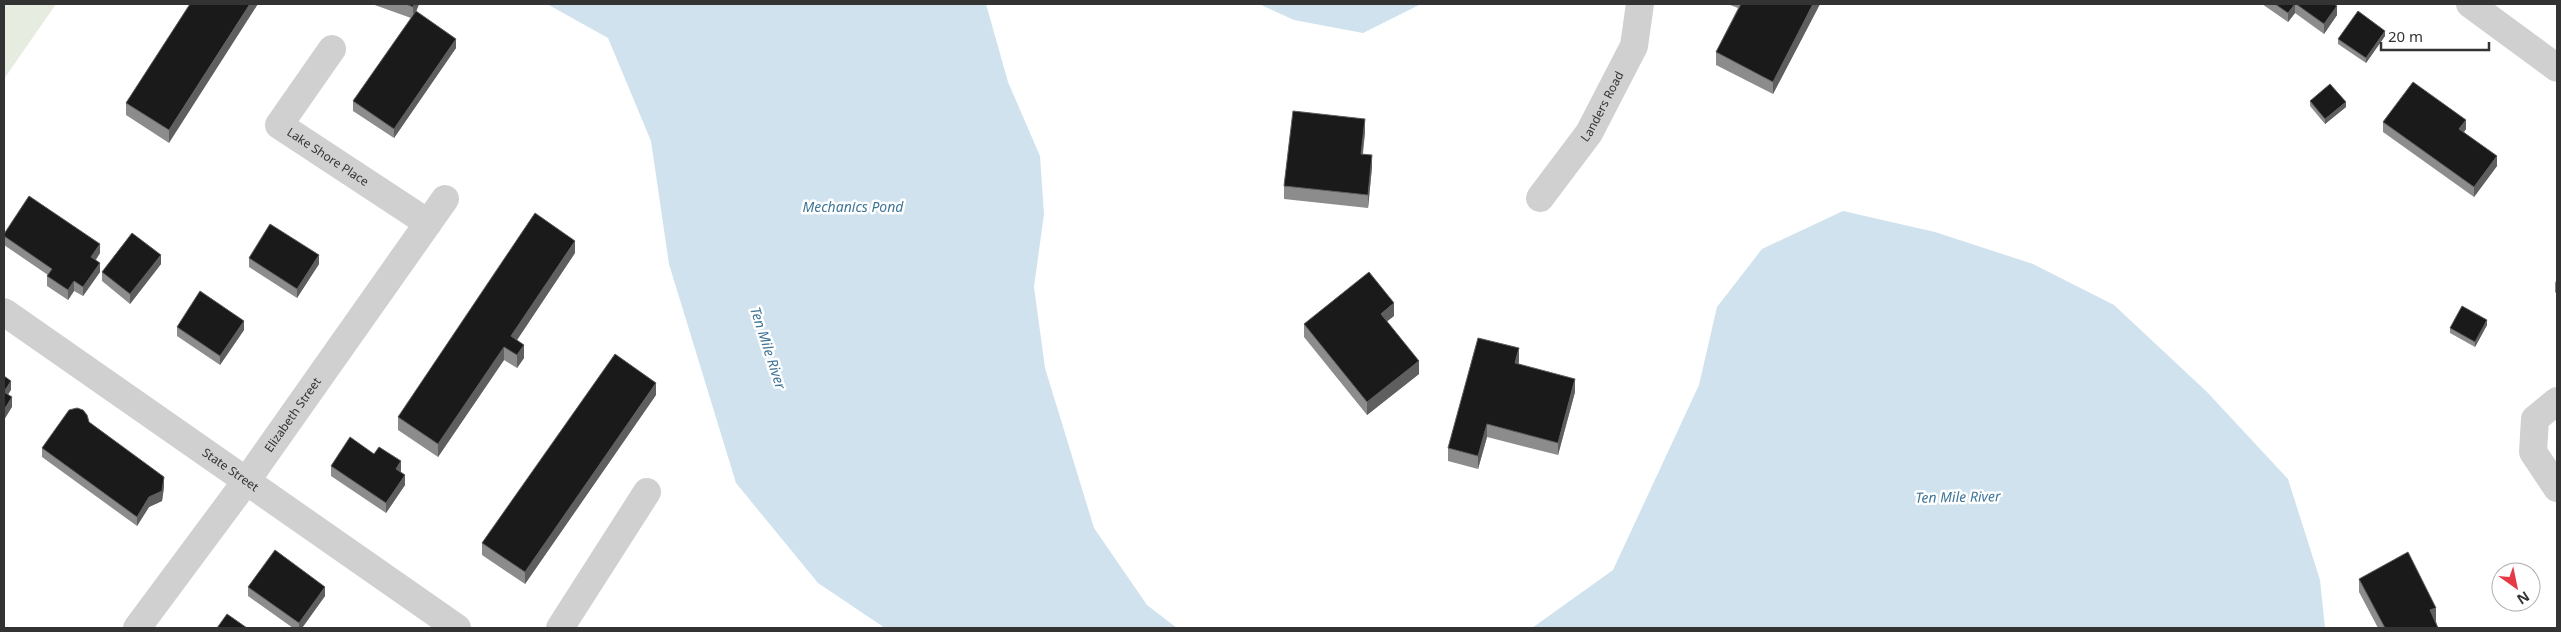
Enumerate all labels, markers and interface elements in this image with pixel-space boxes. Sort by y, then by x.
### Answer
scale bar [2381,20,2488,52]
text: 20 m [2388,26,2423,46]
street label: Landers Road [1576,68,1627,145]
street label: Lake Shore Place [284,123,373,190]
water label: Mechanics Pond [803,197,904,216]
water label: Ten Mile River [746,304,791,392]
street label: Elizabeth Street [260,373,325,455]
street label: State Street [199,444,263,496]
water label: Ten Mile River [1915,486,2001,507]
north arrow [2491,562,2541,612]
text: N [2513,587,2533,609]

